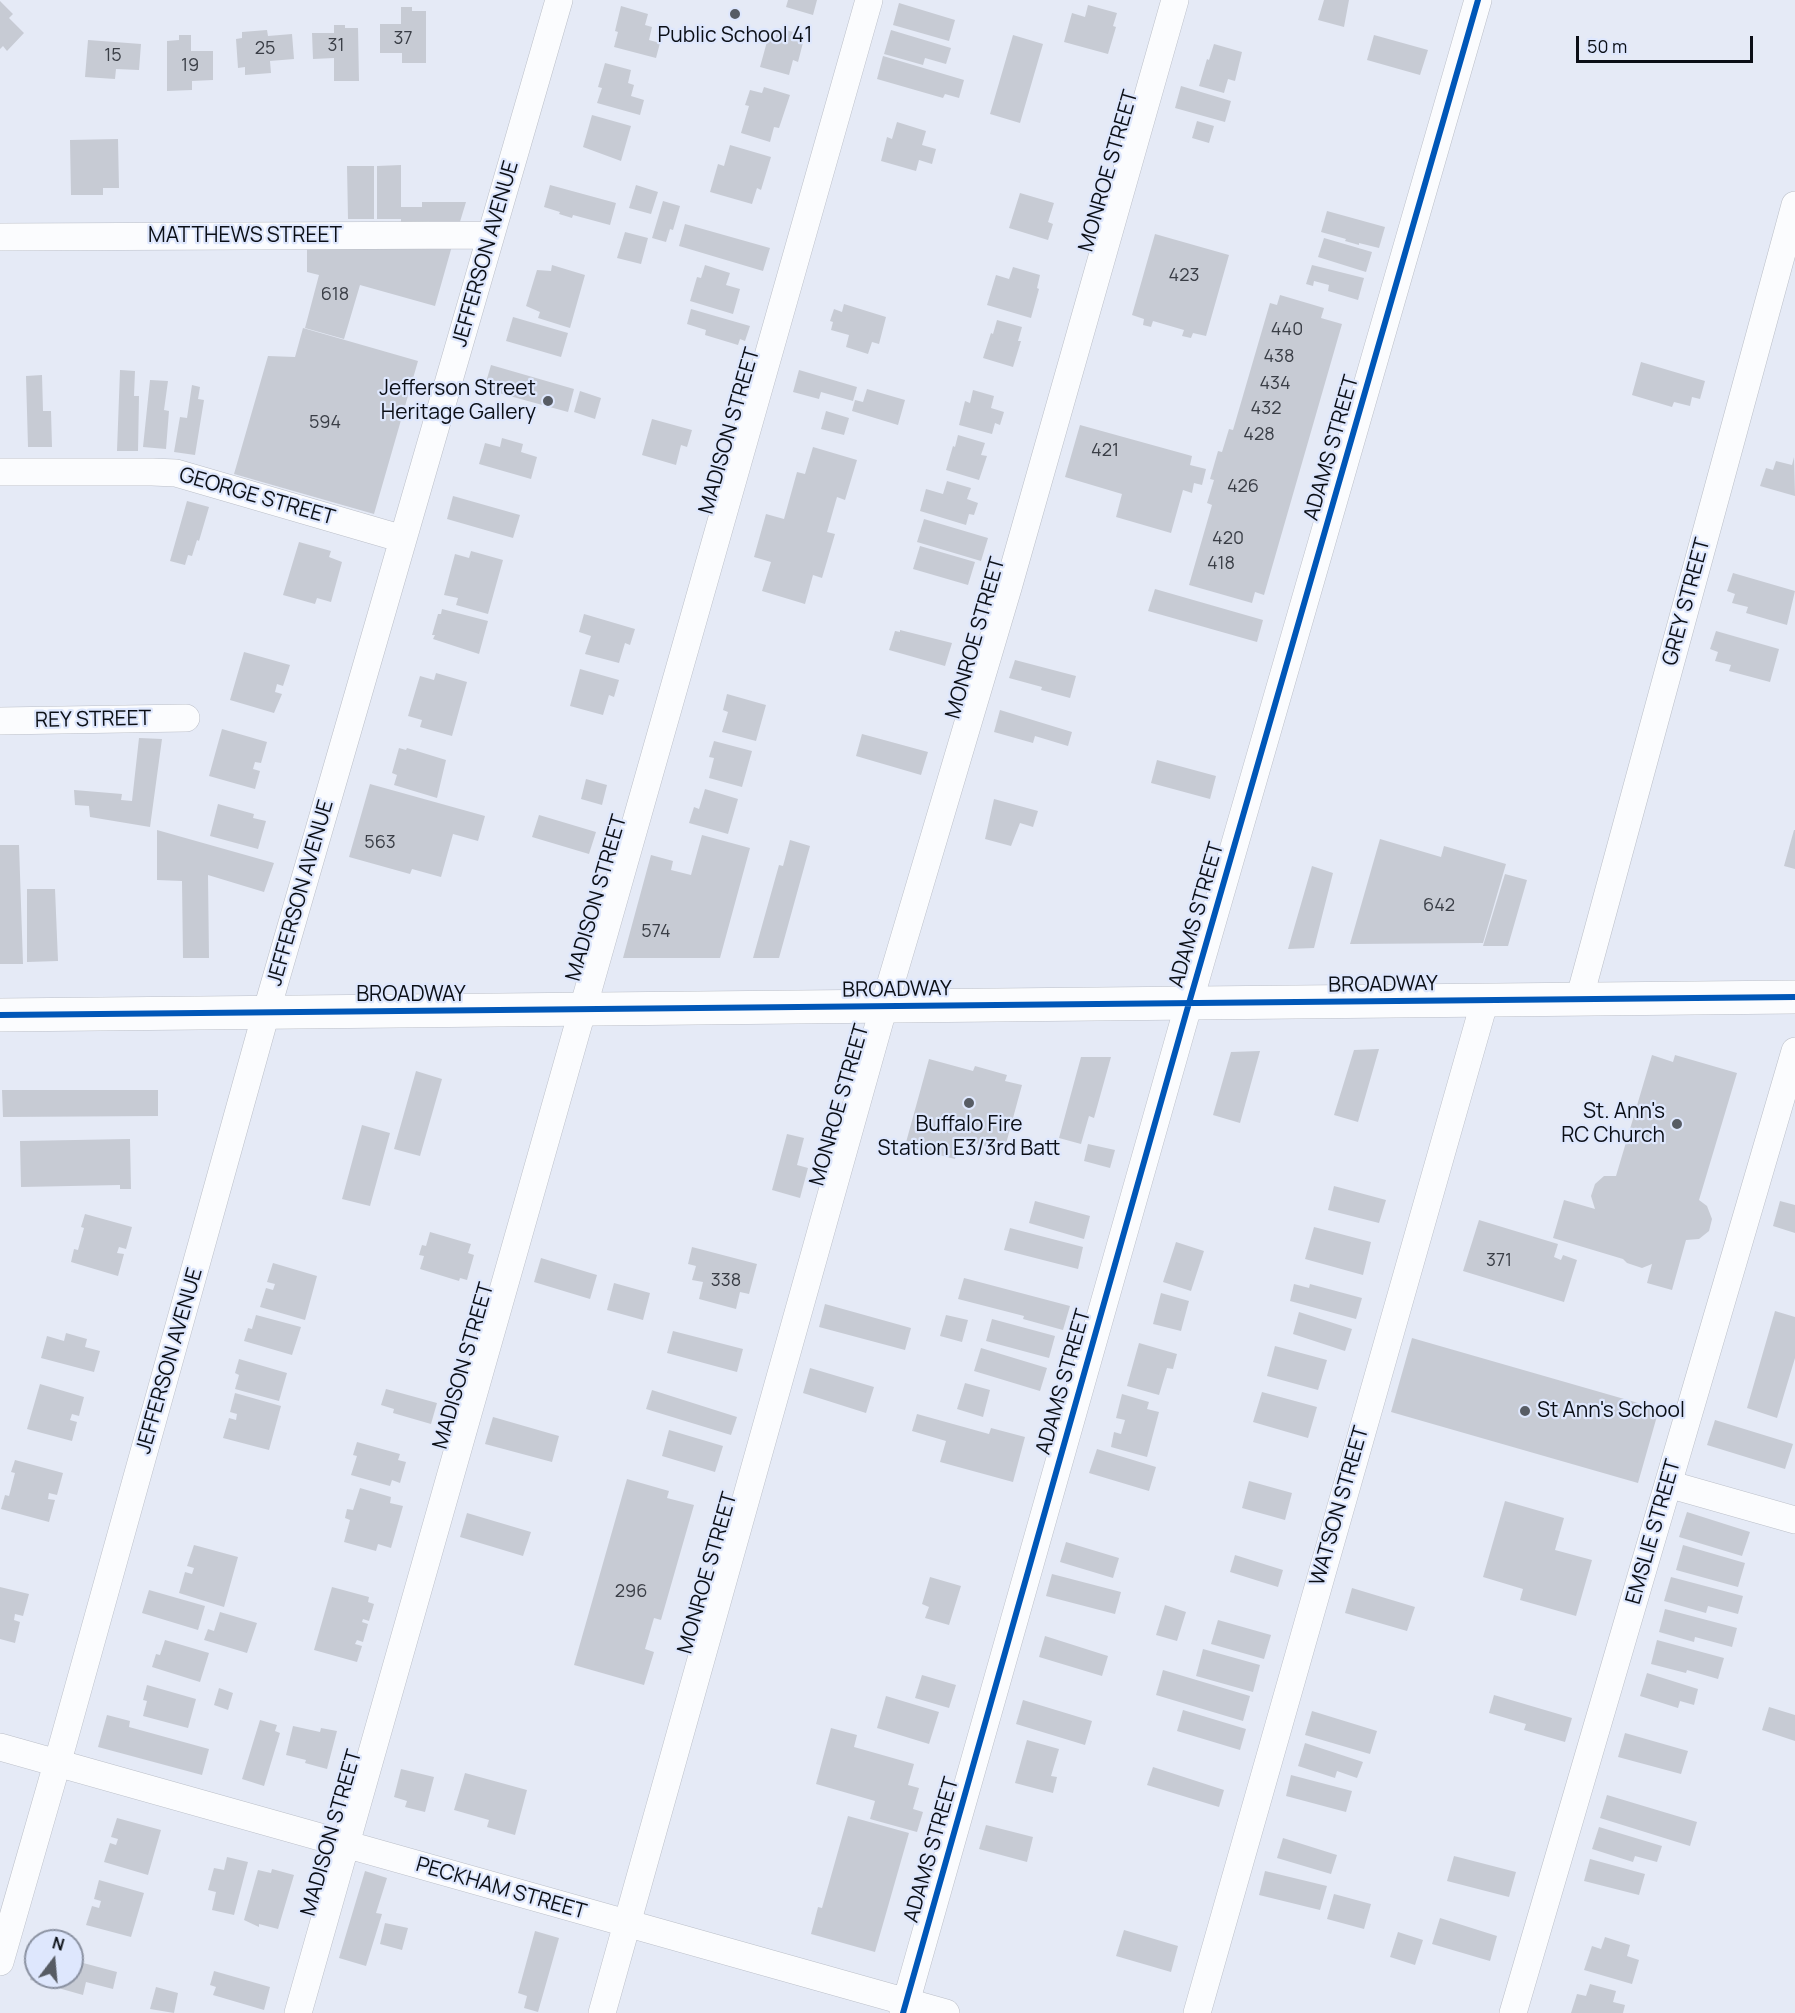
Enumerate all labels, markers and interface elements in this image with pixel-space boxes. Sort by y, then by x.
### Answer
marker: Public School 41 [728,7,742,21]
place label: Public School 41 [658,23,812,49]
scale bar [1579,24,1756,62]
house number: 37 [394,28,412,50]
text: 50 m [1587,34,1627,58]
house number: 31 [328,35,344,57]
house number: 25 [255,38,275,60]
house number: 15 [104,45,122,67]
house number: 19 [181,55,199,77]
street label: MONROE STREET [1074,87,1144,255]
street label: JEFFERSON AVENUE [447,158,525,350]
street label: MATTHEWS STREET [148,223,342,249]
house number: 423 [1169,265,1199,287]
house number: 618 [321,284,349,306]
house number: 440 [1271,319,1303,341]
street label: MADISON STREET [694,345,766,517]
house number: 438 [1263,346,1295,368]
street label: ADAMS STREET [1299,372,1365,524]
house number: 434 [1259,373,1291,395]
place label: Jefferson Street Heritage Gallery [379,376,536,426]
marker: Jefferson Street Heritage Gallery [541,394,555,408]
house number: 432 [1251,398,1281,420]
house number: 594 [309,412,341,434]
house number: 428 [1243,424,1275,446]
house number: 421 [1091,440,1119,462]
street label: GEORGE STREET [176,463,338,531]
house number: 426 [1227,476,1259,498]
house number: 420 [1212,528,1244,550]
street label: GREY STREET [1658,535,1716,669]
house number: 418 [1207,553,1235,575]
street label: MONROE STREET [941,554,1011,722]
street label: REY STREET [35,706,151,734]
street label: JEFFERSON AVENUE [262,797,340,989]
street label: MADISON STREET [561,812,633,984]
house number: 563 [364,832,396,854]
street label: ADAMS STREET [1164,839,1230,991]
house number: 642 [1423,895,1455,917]
house number: 574 [641,921,671,943]
street label: BROADWAY [1328,971,1438,999]
street label: BROADWAY [842,976,952,1004]
street label: BROADWAY [356,982,466,1008]
street label: MONROE STREET [805,1021,875,1189]
marker: Buffalo Fire Station E3/3rd Batt [962,1096,976,1110]
place label: St. Ann's RC Church [1561,1099,1665,1149]
place label: Buffalo Fire Station E3/3rd Batt [878,1112,1060,1162]
marker: St. Ann's RC Church [1670,1117,1684,1131]
house number: 371 [1486,1250,1512,1272]
street label: JEFFERSON AVENUE [131,1265,209,1457]
house number: 338 [711,1270,741,1292]
street label: MADISON STREET [428,1280,500,1452]
street label: ADAMS STREET [1031,1306,1097,1458]
place label: St Ann's School [1537,1398,1685,1424]
marker: St Ann's School [1518,1404,1532,1418]
street label: WATSON STREET [1305,1423,1375,1589]
street label: EMSLIE STREET [1621,1457,1687,1607]
street label: MONROE STREET [673,1489,743,1657]
house number: 296 [615,1581,647,1603]
street label: MADISON STREET [296,1747,368,1919]
street label: ADAMS STREET [899,1774,965,1926]
street label: PECKHAM STREET [413,1853,589,1925]
north arrow [24,1929,84,1989]
text: N [50,1931,67,1956]

